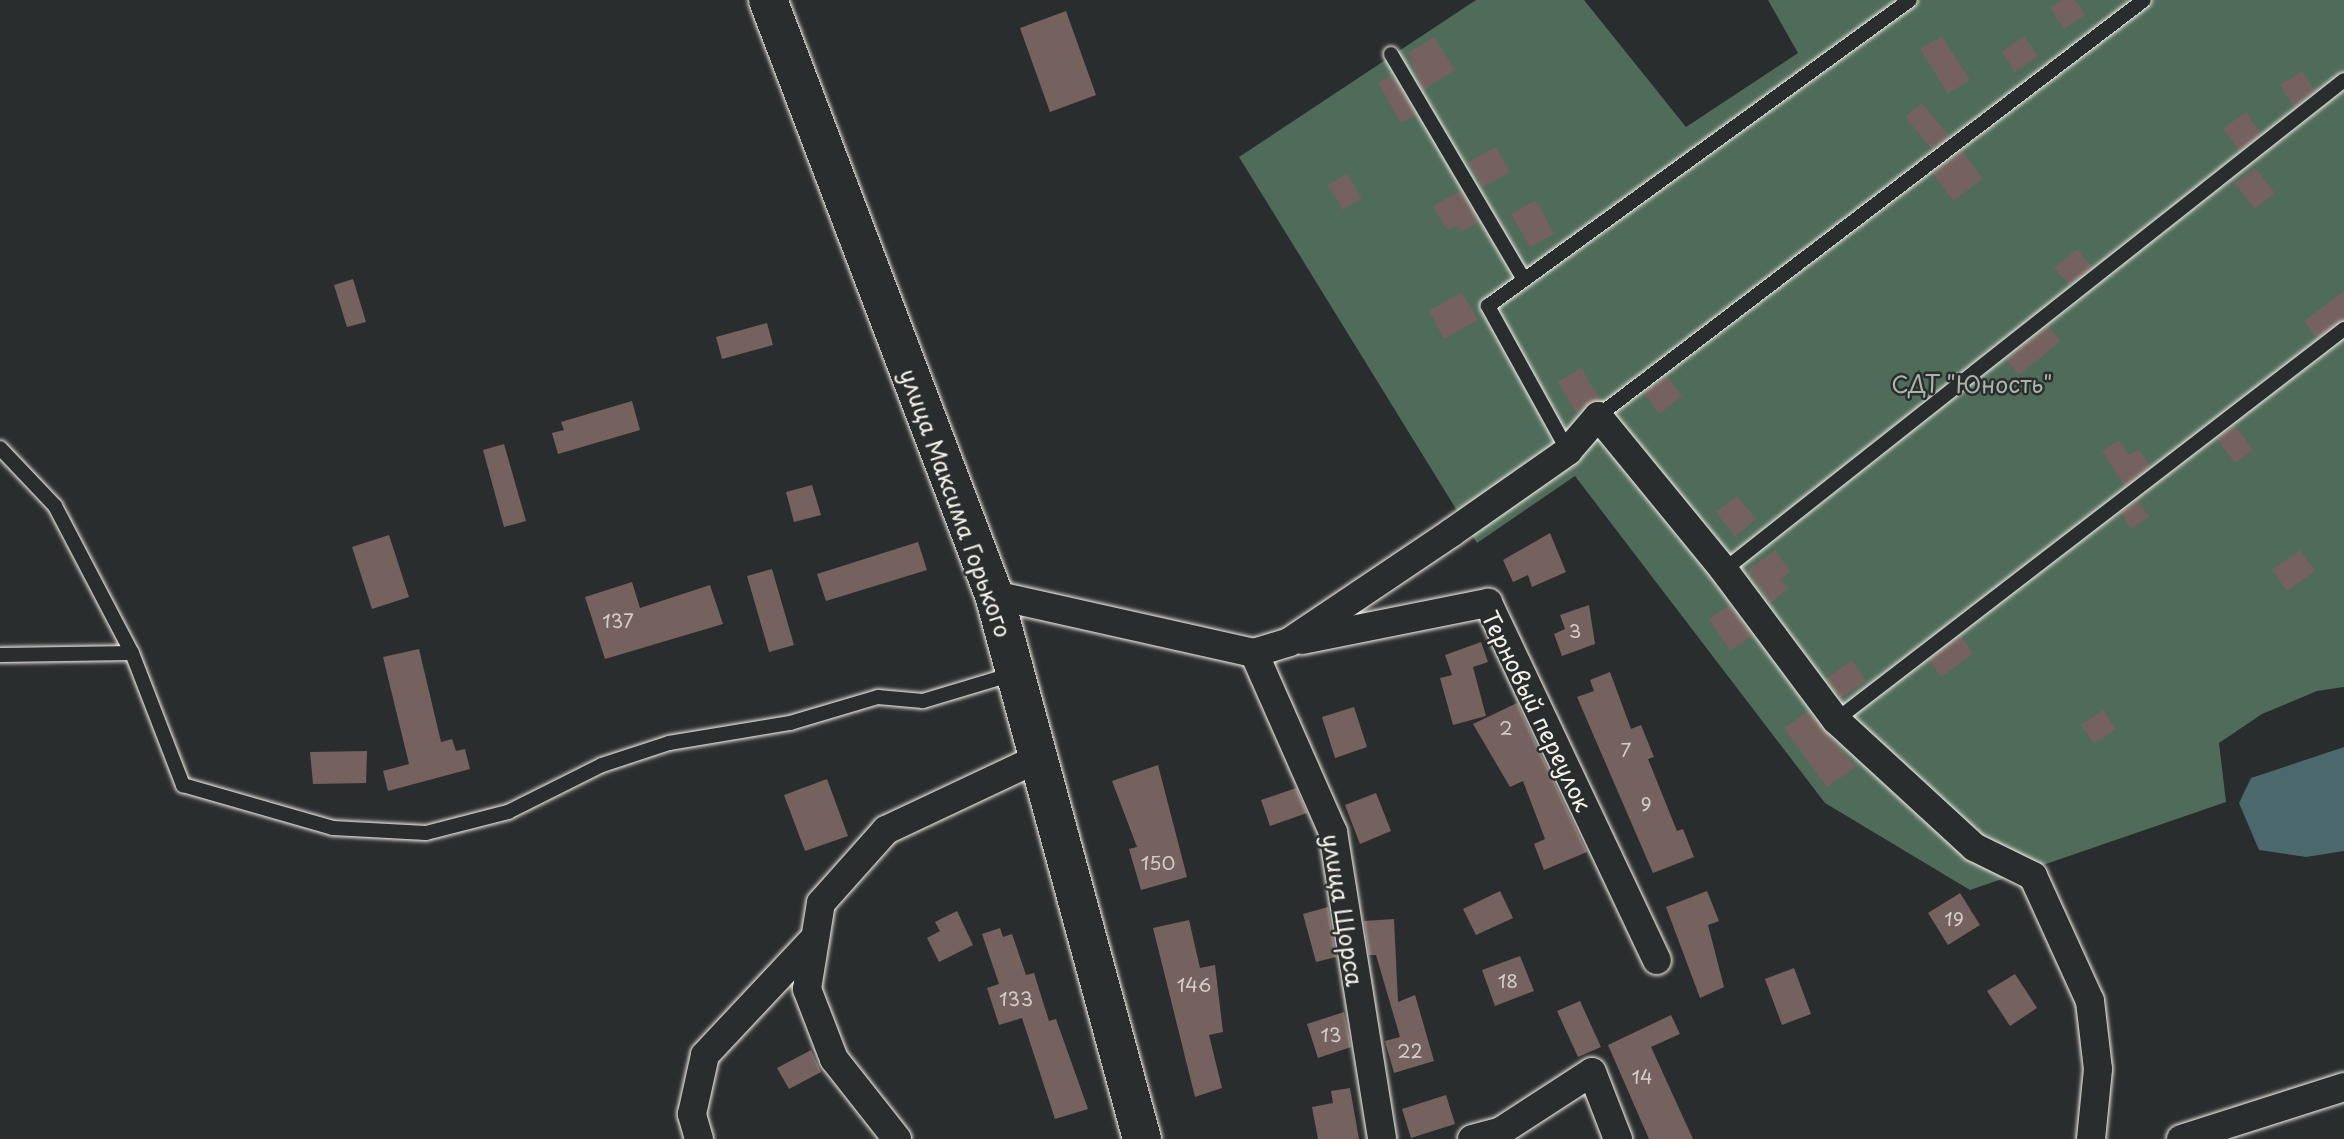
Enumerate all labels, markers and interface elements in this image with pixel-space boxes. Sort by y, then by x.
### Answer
street label: улица Максима Горького [894,363,1018,643]
park label: СДТ "Юность" [1891,370,2053,398]
street label: Терновый переулок [1477,607,1597,815]
house number: 137 [602,610,634,632]
house number: 3 [1569,620,1581,642]
house number: 2 [1499,717,1513,739]
house number: 7 [1621,739,1631,761]
house number: 9 [1640,793,1652,815]
street label: улица Щорса [1317,831,1369,989]
house number: 150 [1141,852,1175,874]
house number: 19 [1944,908,1964,930]
house number: 18 [1498,970,1518,992]
house number: 146 [1177,974,1211,996]
house number: 133 [999,988,1033,1010]
house number: 13 [1320,1024,1342,1046]
house number: 22 [1397,1040,1423,1062]
house number: 14 [1631,1066,1653,1088]

